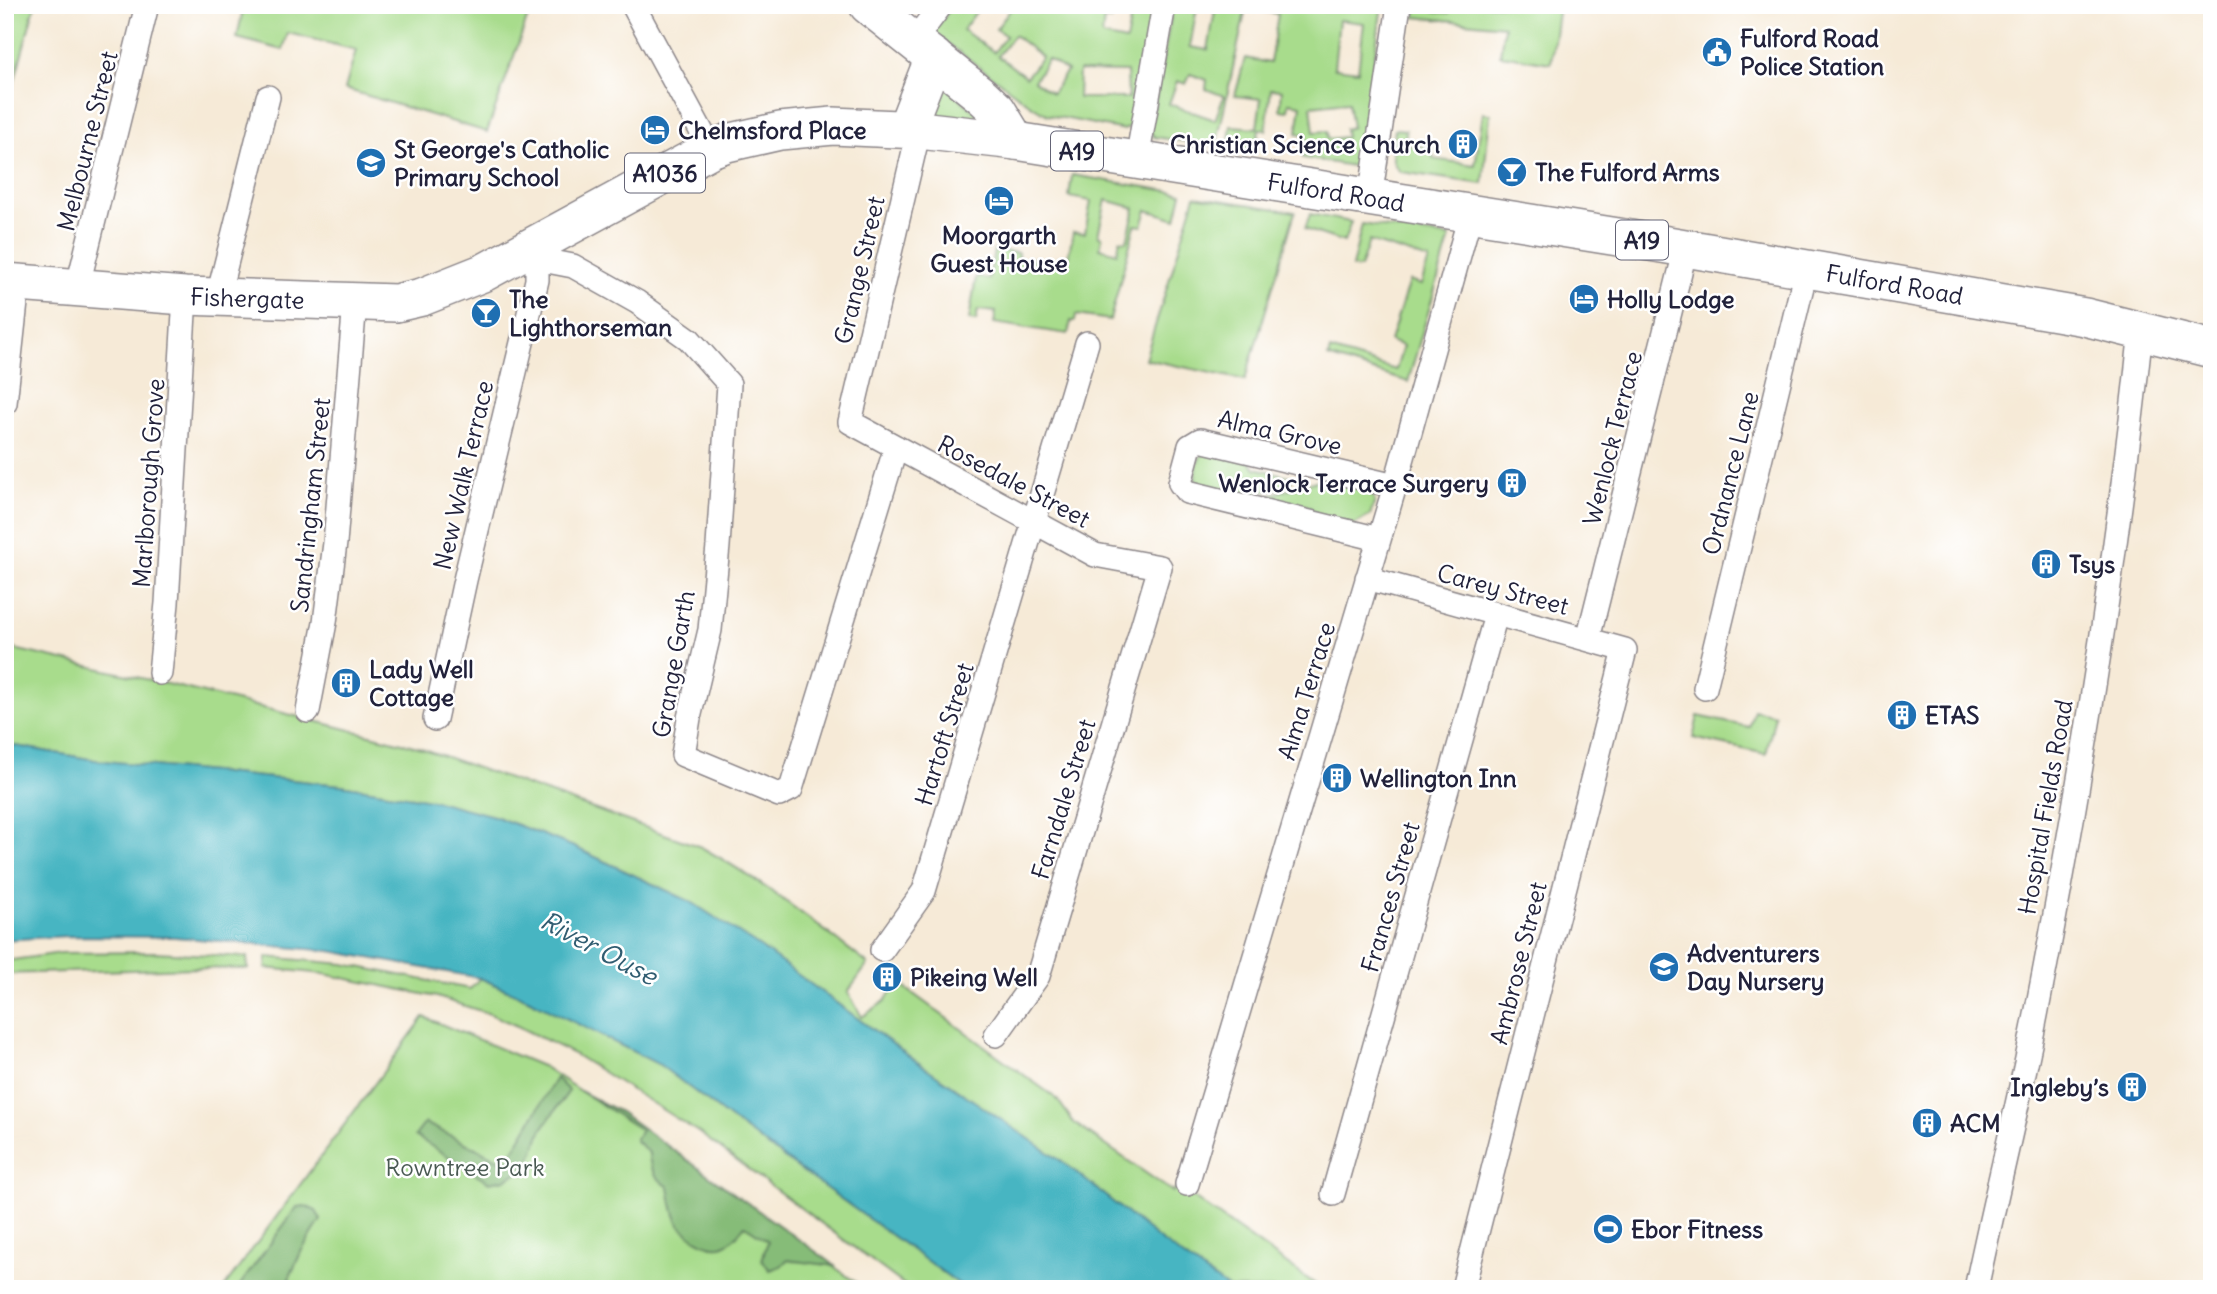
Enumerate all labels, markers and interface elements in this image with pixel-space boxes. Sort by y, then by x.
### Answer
place label: Fulford Road Police Station [1740,23,1884,81]
public building icon: Fulford Road Police Station [1700,35,1734,69]
street label: Melbourne Street [50,48,124,234]
hotel icon: Chelmsford Place [638,113,672,147]
place label: Chelmsford Place [678,115,866,145]
building icon: Christian Science Church [1446,127,1480,161]
place label: Christian Science Church [1170,129,1440,159]
road number: A19 [1051,132,1103,170]
place label: St George's Catholic Primary School [394,134,609,192]
school or university icon: St George's Catholic Primary School [354,146,388,180]
road number: A1036 [625,154,705,192]
bar icon: The Fulford Arms [1495,155,1529,189]
place label: The Fulford Arms [1535,157,1720,187]
street label: Fulford Road [1265,166,1407,218]
hotel icon: Moorgarth Guest House [982,184,1016,218]
street label: Grange Street [827,193,891,347]
place label: Moorgarth Guest House [930,220,1068,278]
road number: A19 [1616,220,1668,260]
street label: Fulford Road [1824,258,1966,311]
street label: Fishergate [190,281,305,315]
hotel icon: Holly Lodge [1567,282,1601,316]
place label: The Lighthorseman [509,284,672,342]
place label: Holly Lodge [1607,284,1735,314]
bar icon: The Lighthorseman [469,296,503,330]
street label: Wenlock Terrace [1576,348,1648,528]
street label: Marlborough Grove [126,377,170,589]
street label: New Walk Terrace [427,377,499,573]
street label: Ordnance Lane [1695,388,1765,558]
street label: Sandringham Street [284,396,336,614]
street label: Alma Grove [1215,403,1345,461]
street label: Rosedale Street [933,428,1095,534]
building icon: Wenlock Terrace Surgery [1495,466,1529,500]
place label: Wenlock Terrace Surgery [1218,468,1489,498]
building icon: Tsys [2029,547,2063,581]
place label: Tsys [2069,549,2115,579]
street label: Carey Street [1434,557,1572,621]
street label: Grange Garth [645,588,701,740]
street label: Alma Terrace [1271,618,1341,764]
place label: Lady Well Cottage [369,654,474,712]
street label: Hartoft Street [908,659,980,809]
building icon: Lady Well Cottage [329,666,363,700]
street label: Hospital Fields Road [2011,697,2079,917]
building icon: ETAS [1885,698,1919,732]
place label: ETAS [1925,700,1979,730]
street label: Farndale Street [1024,715,1102,883]
building icon: Wellington Inn [1320,761,1354,795]
place label: Wellington Inn [1360,763,1517,793]
street label: Frances Street [1354,818,1426,976]
street label: Ambrose Street [1483,879,1553,1047]
water label: River Ouse [535,904,665,993]
place label: Adventurers Day Nursery [1687,938,1824,996]
school or university icon: Adventurers Day Nursery [1647,950,1681,984]
building icon: Pikeing Well [870,960,904,994]
place label: Pikeing Well [910,962,1038,992]
building icon: Ingleby’s [2115,1070,2149,1104]
place label: Ingleby’s [2010,1072,2109,1102]
building icon: ACM [1910,1106,1944,1140]
place label: ACM [1950,1108,2001,1138]
park label: Rowntree Park [385,1152,545,1182]
sports icon: Ebor Fitness [1591,1212,1625,1246]
place label: Ebor Fitness [1631,1214,1763,1244]

